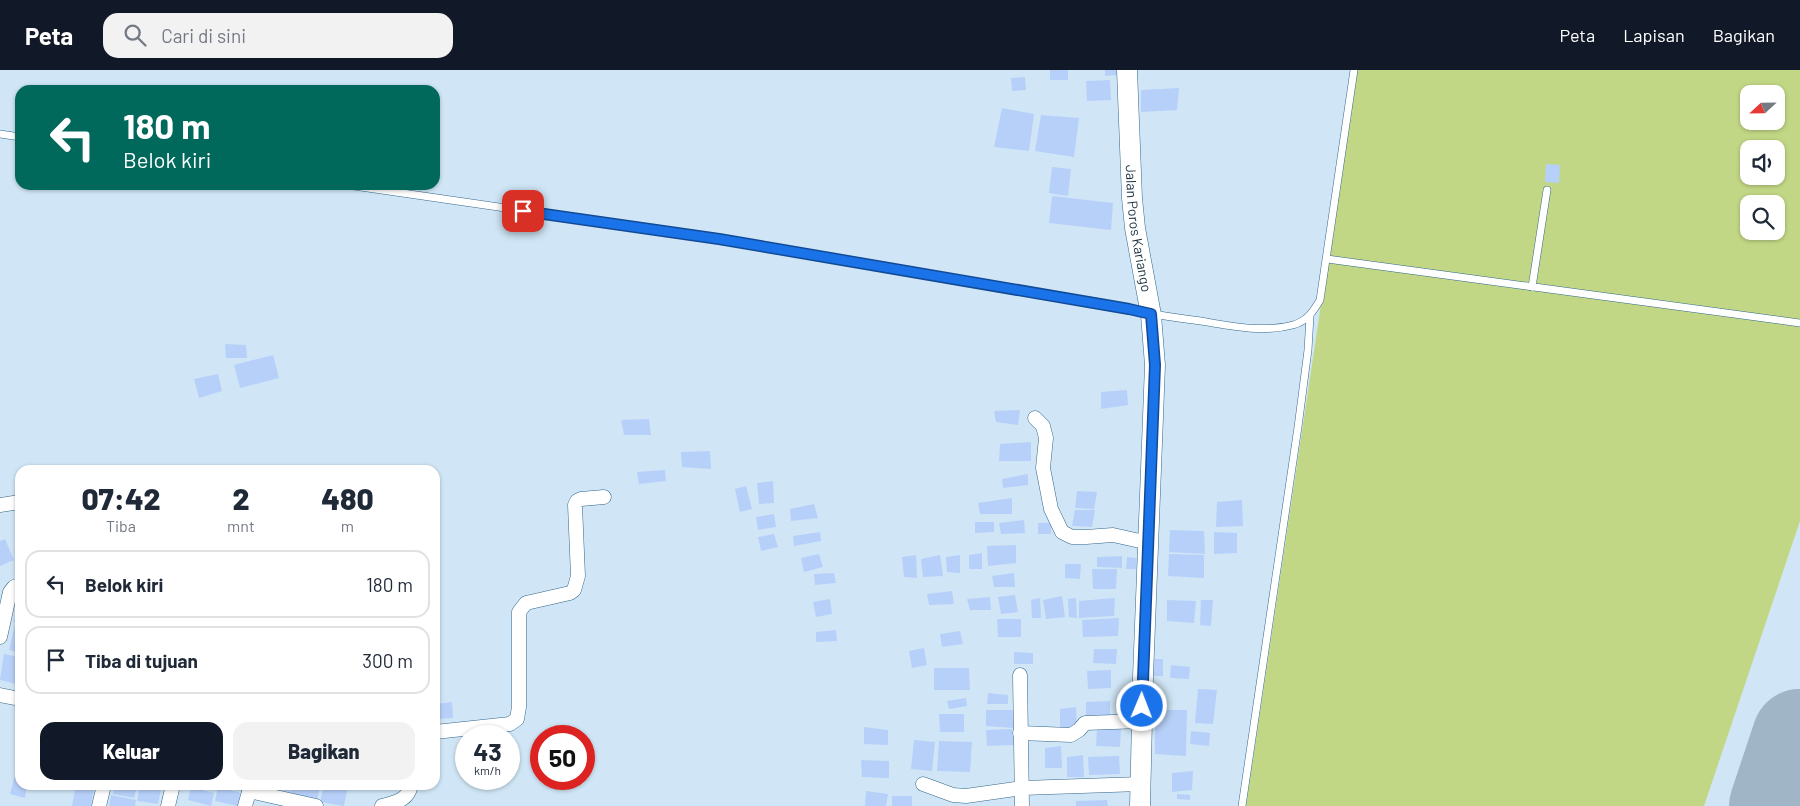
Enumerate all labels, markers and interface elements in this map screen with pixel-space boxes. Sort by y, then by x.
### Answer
search box [103,13,453,58]
text: Peta [25,21,73,50]
icon: search [121,21,149,49]
text: Cari di sini [161,24,246,47]
text: Peta [1560,24,1595,46]
text: Lapisan [1623,24,1685,46]
text: Bagikan [1713,24,1775,46]
north arrow [1740,85,1785,130]
map controls [1740,85,1785,240]
text: 180 m [123,104,211,146]
icon: left [40,105,105,170]
button: sound [1740,140,1785,185]
text: Belok kiri [123,146,211,172]
street label: Jalan Poros Kariango [1123,165,1156,293]
pin [502,190,544,232]
button: search [1740,195,1785,240]
icon: arrive [509,197,537,225]
text: 07:42 [81,480,161,516]
text: 2 [232,480,249,516]
text: 480 [321,480,374,516]
text: Tiba [106,516,136,535]
text: mnt [227,516,255,535]
text: m [341,516,354,535]
icon: left [42,570,70,598]
text: Belok kiri [85,573,163,596]
text: 180 m [366,573,413,596]
icon: arrive [42,646,70,674]
text: Tiba di tujuan [85,649,198,672]
text: 300 m [362,649,413,672]
position arrow [1115,679,1167,731]
button: Keluar [40,722,223,780]
button: Bagikan [233,722,415,780]
speed limit sign: 50 [530,725,595,790]
text: 43 [473,736,502,766]
text: km/h [474,763,501,777]

